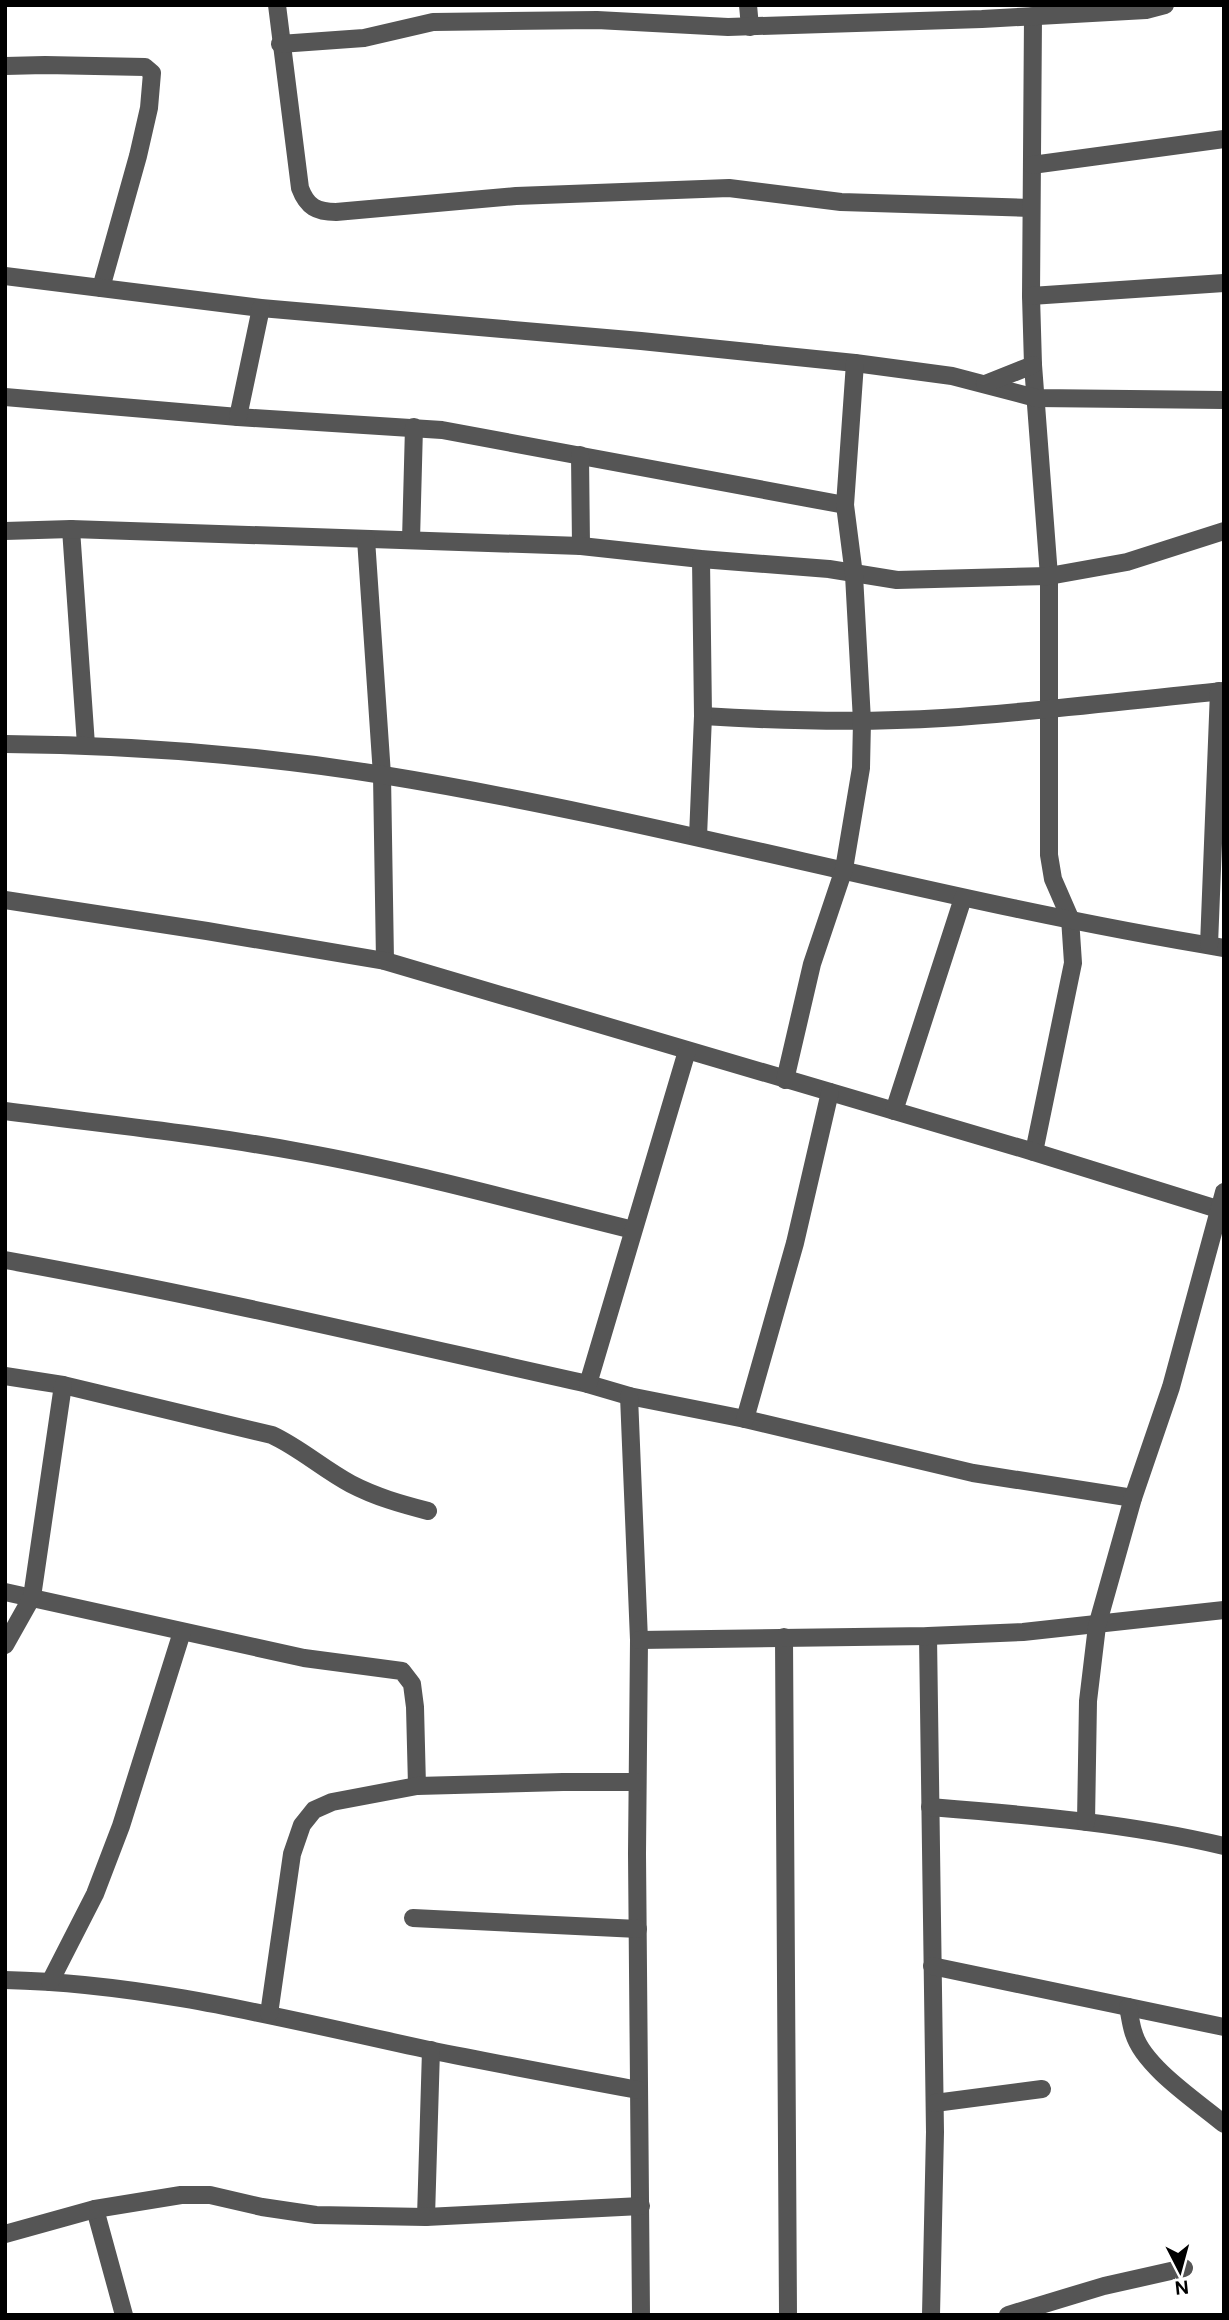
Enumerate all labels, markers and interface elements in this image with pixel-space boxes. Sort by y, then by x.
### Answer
north arrow [1145,2236,1215,2306]
text: N [1174,2274,1190,2301]

